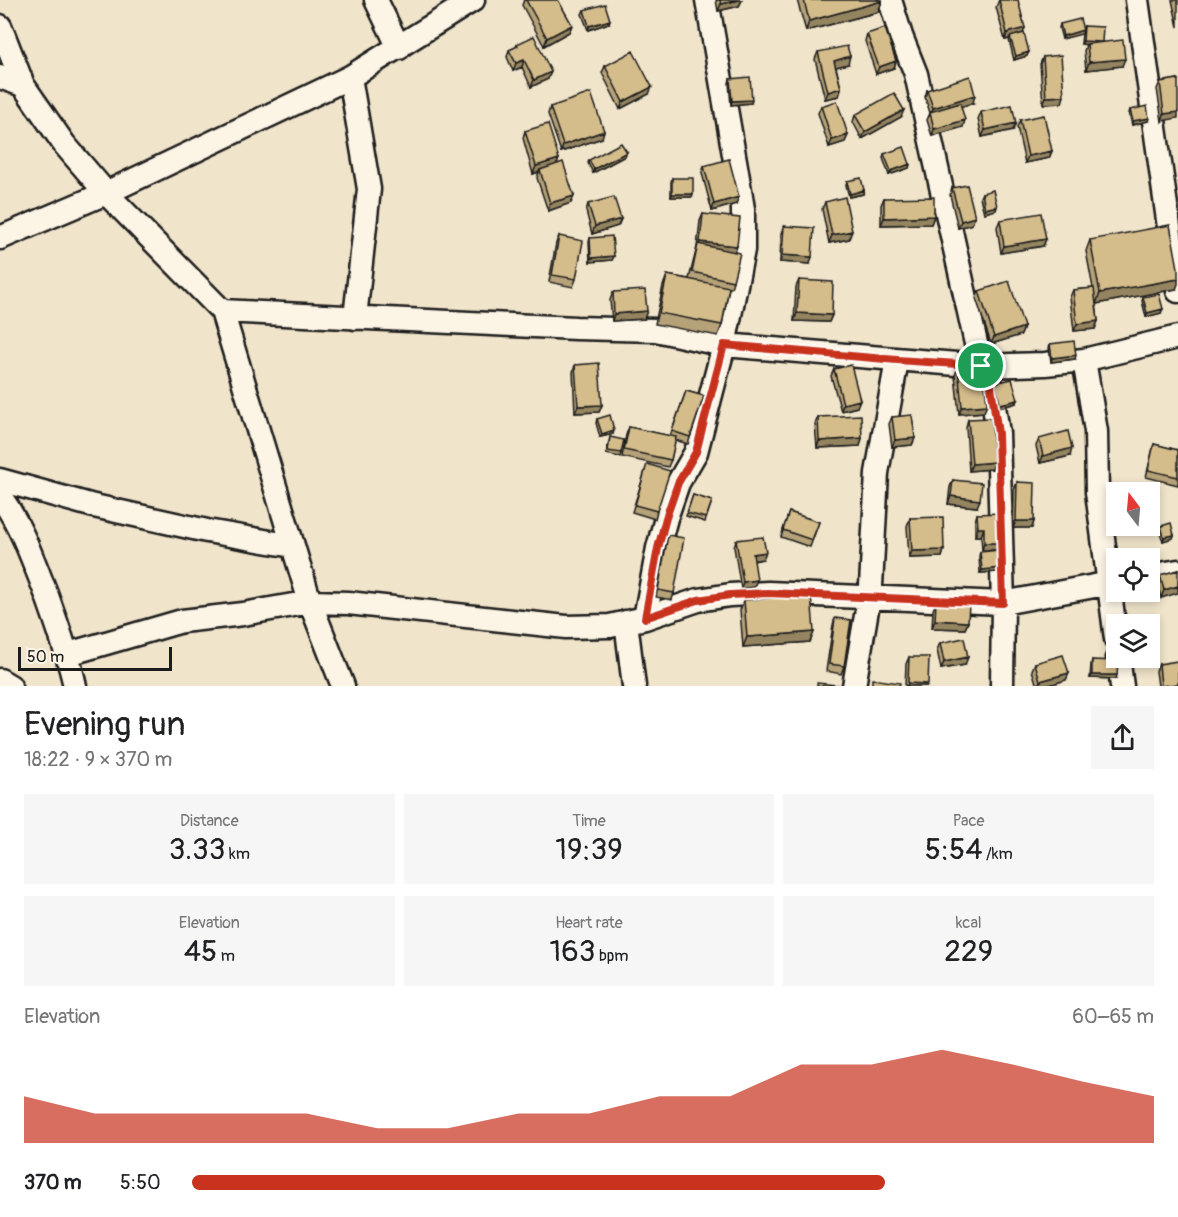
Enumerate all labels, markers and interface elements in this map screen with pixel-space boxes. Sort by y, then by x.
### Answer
pin [955,340,1006,391]
icon: arrive [964,349,997,382]
north arrow [1106,482,1160,536]
map controls [1106,482,1160,668]
button: locate [1106,548,1160,602]
button: layers [1106,614,1160,668]
scale bar [18,644,172,672]
text: 50 m [27,647,64,667]
text: Evening run [24,704,185,745]
button: share [1091,706,1154,769]
text: 18:22 · 9 × 370 m [24,747,172,772]
text: Distance [180,811,239,831]
text: Time [572,811,606,831]
text: Pace [953,811,984,831]
text: 3.33 [169,831,226,868]
text: 19:39 [555,831,623,868]
text: 5:54 [925,831,983,868]
text: km [226,844,250,864]
text: /km [983,844,1013,864]
text: Elevation [179,913,240,933]
text: Heart rate [555,913,623,933]
text: kcal [956,913,982,933]
text: 45 [184,933,217,970]
text: 163 [549,933,595,970]
text: 229 [944,933,993,970]
text: m [217,946,235,966]
text: bpm [595,946,629,966]
text: Elevation [24,1004,100,1029]
text: 60–65 m [1072,1004,1154,1029]
text: 370 m [24,1170,82,1195]
text: 5:50 [120,1170,161,1195]

